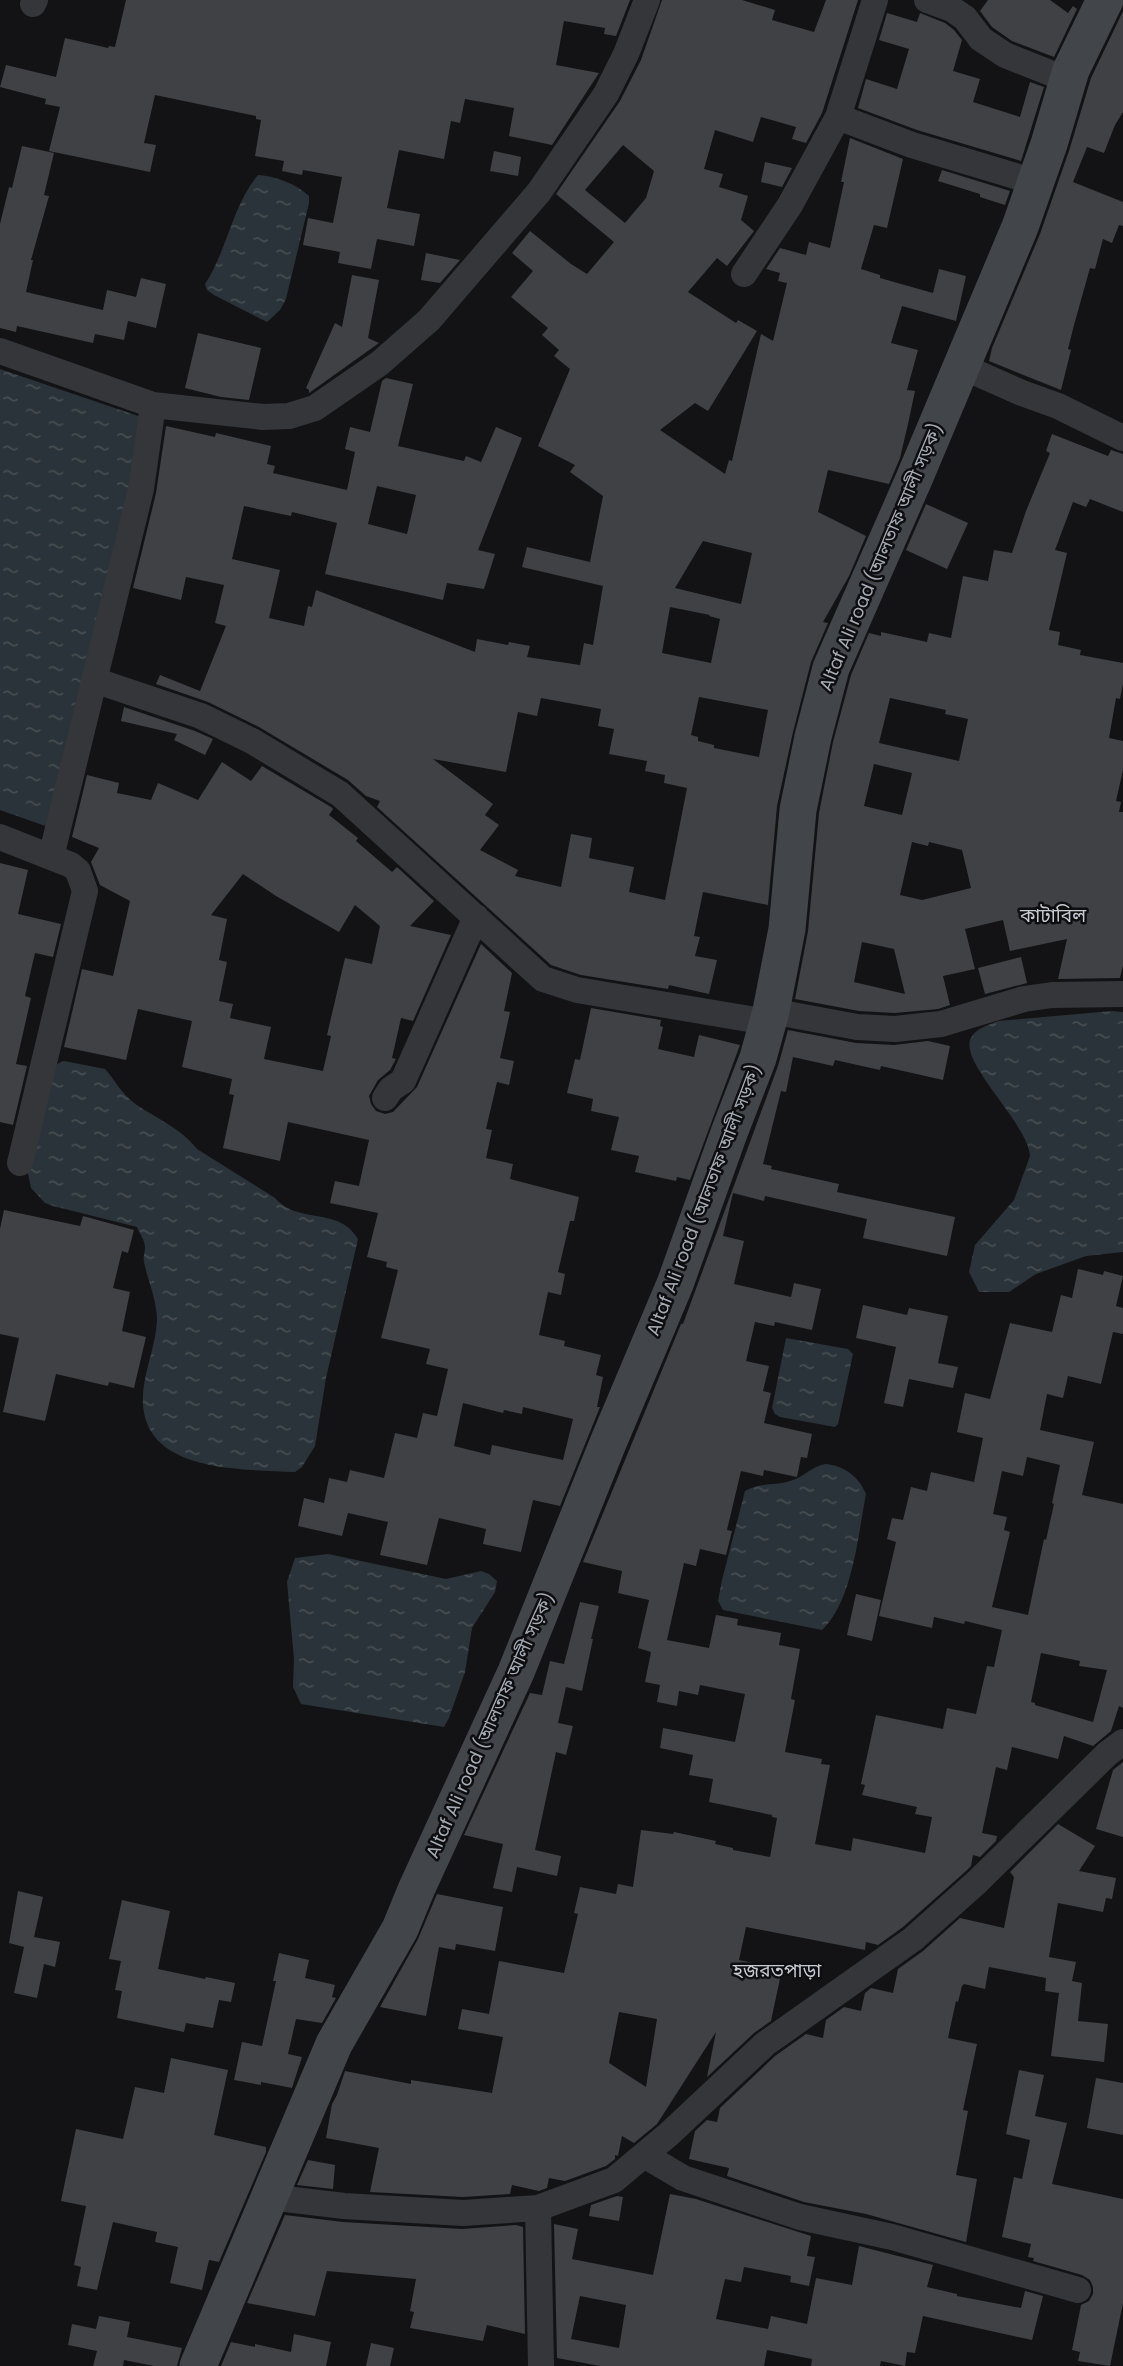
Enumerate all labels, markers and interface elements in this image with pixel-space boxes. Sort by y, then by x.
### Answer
street label: Altaf Ali road (আলতাফ আলী সড়ক) [813,419,949,695]
district label: কাটাবিল [1019,902,1087,929]
street label: Altaf Ali road (আলতাফ আলী সড়ক) [640,1060,767,1339]
street label: Altaf Ali road (আলতাফ আলী সড়ক) [419,1588,560,1862]
district label: হজরতপাড়া [732,1957,822,1984]

